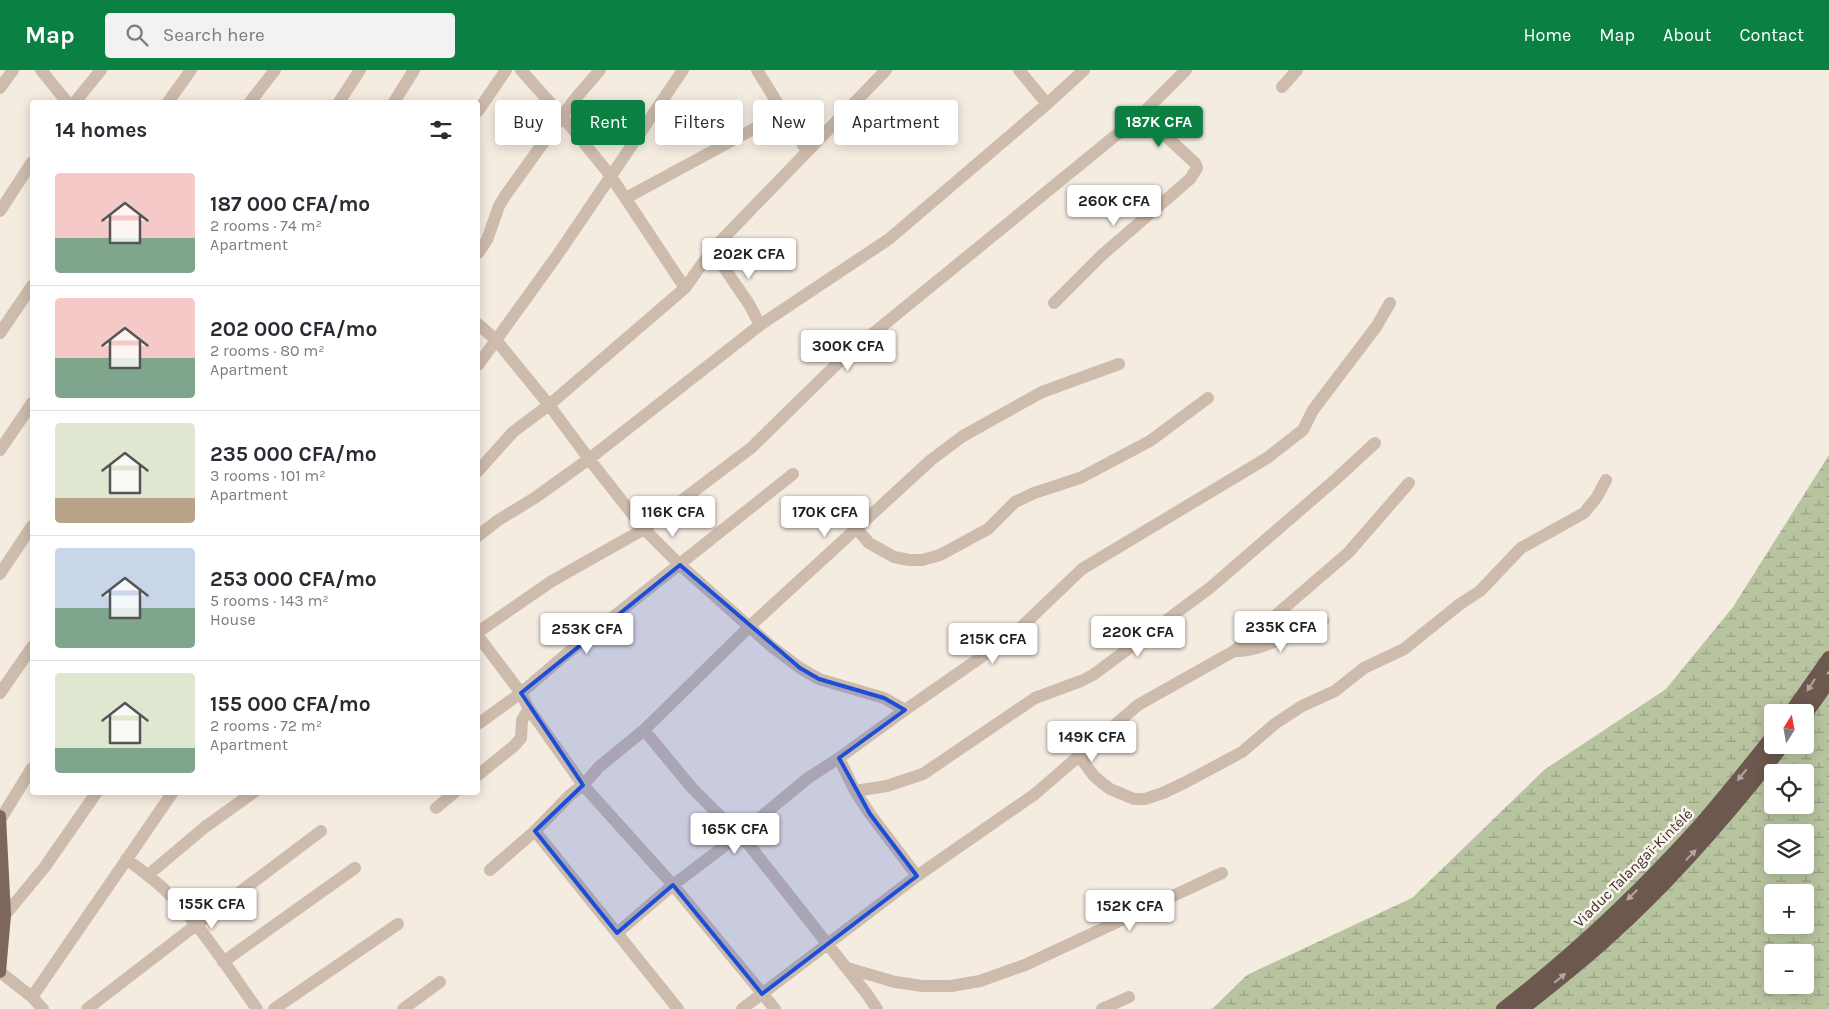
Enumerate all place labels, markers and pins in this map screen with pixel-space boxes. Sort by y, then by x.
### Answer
pin: 187K CFA [1107,106,1211,148]
pin: 260K CFA [1062,184,1166,227]
pin: 202K CFA [697,238,801,280]
pin: 300K CFA [796,330,900,372]
pin: 116K CFA [621,496,725,538]
pin: 170K CFA [773,496,877,538]
pin: 235K CFA [1229,610,1333,653]
pin: 253K CFA [535,612,639,655]
pin: 220K CFA [1086,616,1190,658]
pin: 215K CFA [941,622,1045,665]
pin: 149K CFA [1040,720,1144,763]
pin: 165K CFA [683,812,787,855]
pin: 155K CFA [160,888,264,930]
pin: 152K CFA [1078,890,1182,932]

